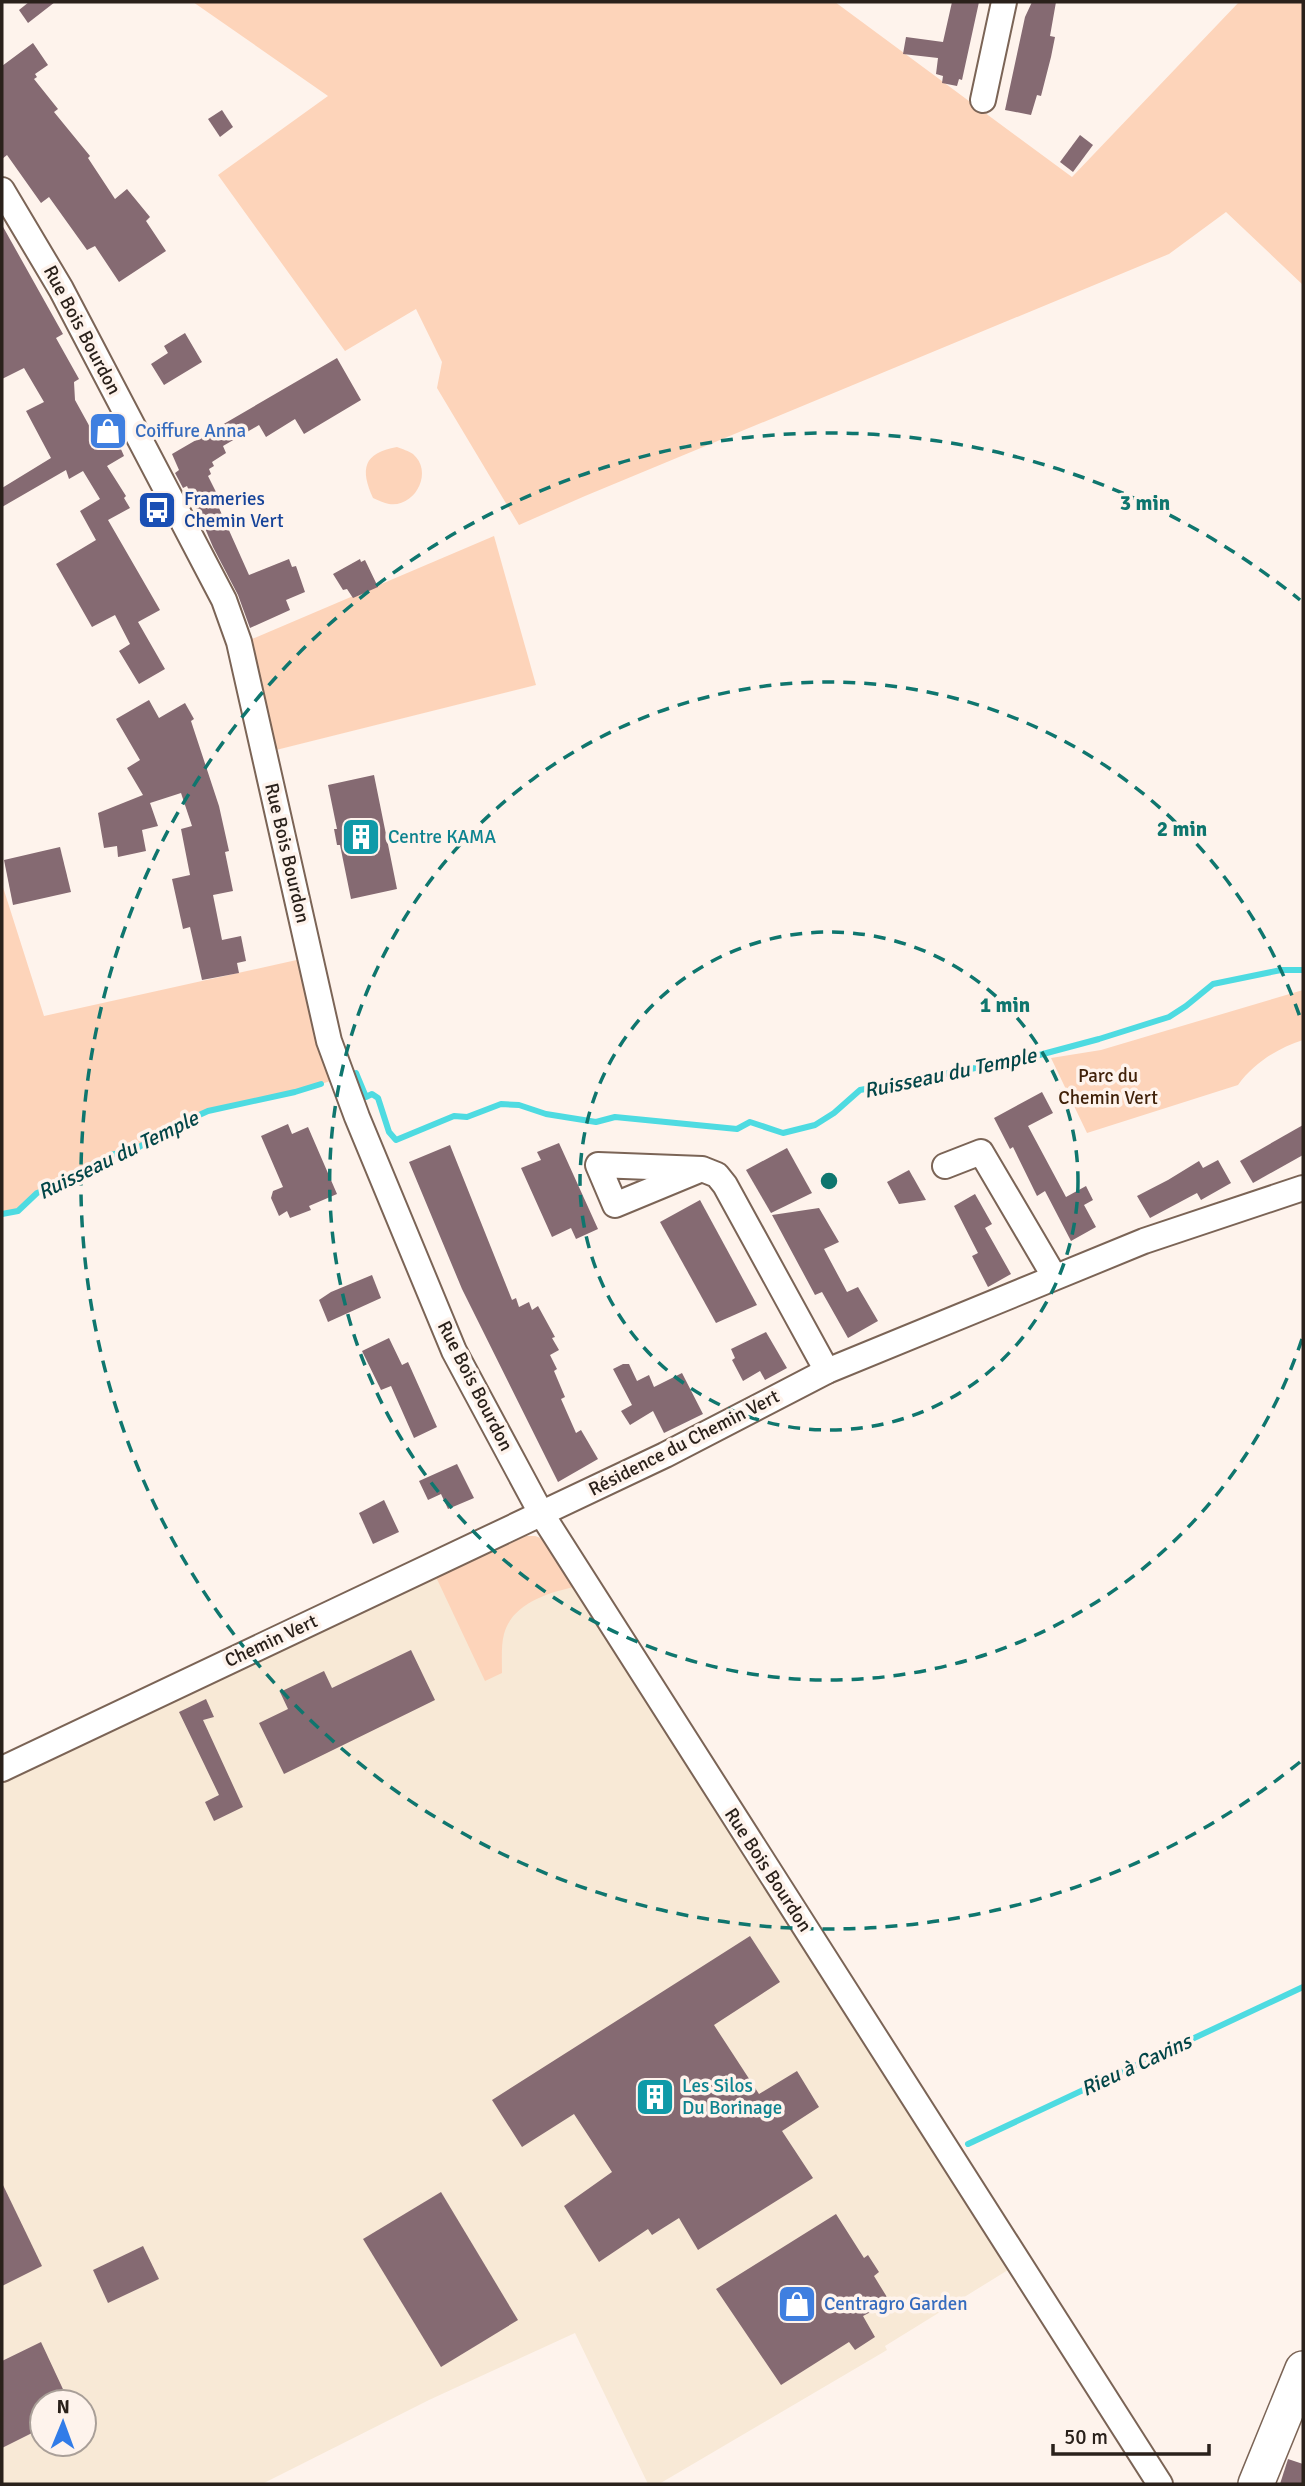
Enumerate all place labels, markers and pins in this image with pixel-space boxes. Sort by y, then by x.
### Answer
shop icon: Coiffure Anna [87,410,129,452]
place label: Coiffure Anna [135,419,246,443]
place label: Frameries Chemin Vert [184,487,284,533]
bus stop icon: Frameries Chemin Vert [136,489,178,531]
building icon: Centre KAMA [340,816,382,858]
place label: Centre KAMA [388,825,496,849]
centre of rings [817,1169,841,1193]
place label: Les Silos Du Borinage [682,2074,782,2120]
building icon: Les Silos Du Borinage [634,2076,676,2118]
shop icon: Centragro Garden [776,2283,818,2325]
place label: Centragro Garden [824,2292,968,2316]

